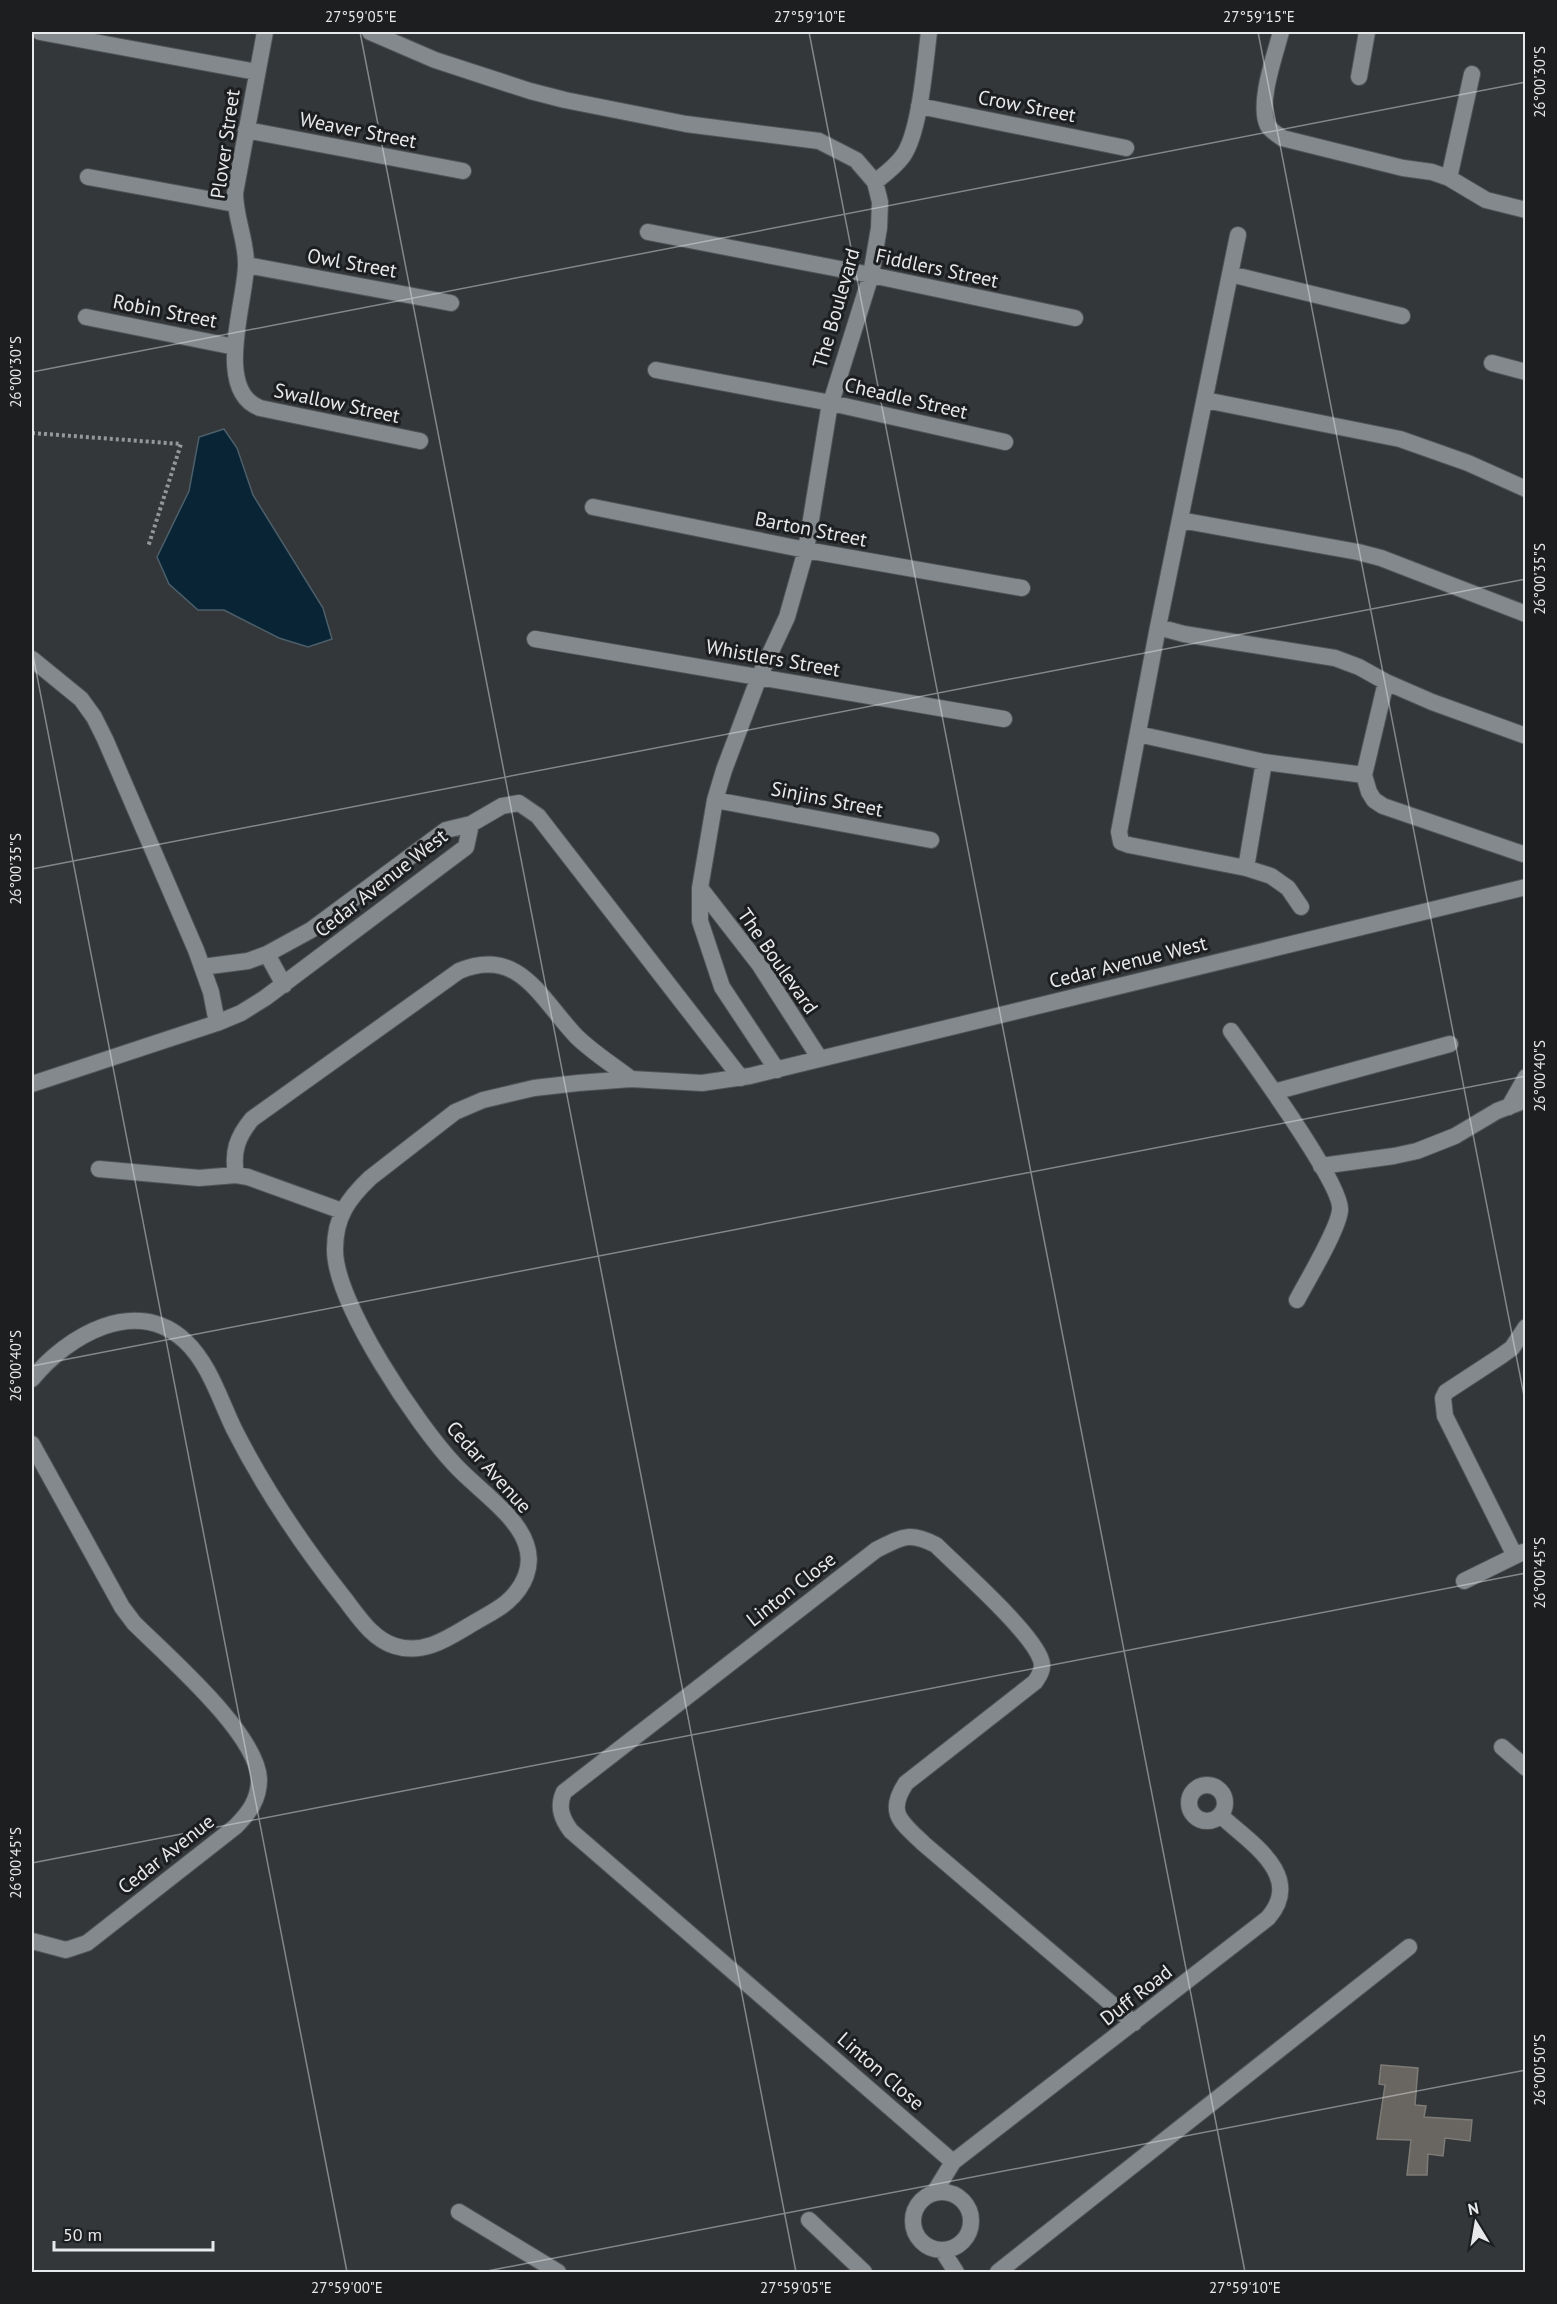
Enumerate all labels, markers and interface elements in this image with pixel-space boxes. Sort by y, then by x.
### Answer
text: 27°59'05"E [325,7,397,26]
text: 27°59'10"E [774,7,846,26]
text: 27°59'15"E [1223,7,1295,26]
text: 26°00'30"S [1530,46,1549,118]
street label: Crow Street [976,84,1078,128]
street label: Plover Street [204,87,246,200]
street label: Weaver Street [297,106,419,154]
street label: Owl Street [305,242,399,284]
street label: Fiddlers Street [873,242,1001,294]
street label: The Boulevard [806,245,866,371]
street label: Robin Street [111,288,219,334]
text: 26°00'30"S [6,336,25,408]
street label: Cheadle Street [842,371,970,425]
street label: Swallow Street [272,377,403,429]
street label: Barton Street [753,505,869,553]
text: 26°00'35"S [1530,543,1549,615]
street label: Whistlers Street [704,633,842,683]
street label: Sinjins Street [769,775,885,823]
street label: Cedar Avenue West [309,823,453,943]
text: 26°00'35"S [6,833,25,905]
street label: The Boulevard [732,903,824,1019]
street label: Cedar Avenue West [1046,930,1210,994]
text: 26°00'40"S [1530,1040,1549,1112]
text: 26°00'40"S [6,1330,25,1402]
street label: Cedar Avenue [441,1415,537,1519]
text: 26°00'45"S [1530,1537,1549,1609]
street label: Linton Close [741,1546,841,1632]
street label: Cedar Avenue [112,1808,220,1900]
text: 26°00'45"S [6,1827,25,1899]
street label: Duff Road [1095,1959,1177,2031]
street label: Linton Close [832,2026,930,2116]
text: 26°00'50"S [1530,2034,1549,2106]
north arrow [1446,2193,1506,2253]
text: N [1466,2197,1480,2219]
scale bar [54,2214,213,2252]
text: 50 m [63,2223,102,2246]
text: 27°59'00"E [311,2278,383,2297]
text: 27°59'05"E [760,2278,832,2297]
text: 27°59'10"E [1209,2278,1281,2297]

